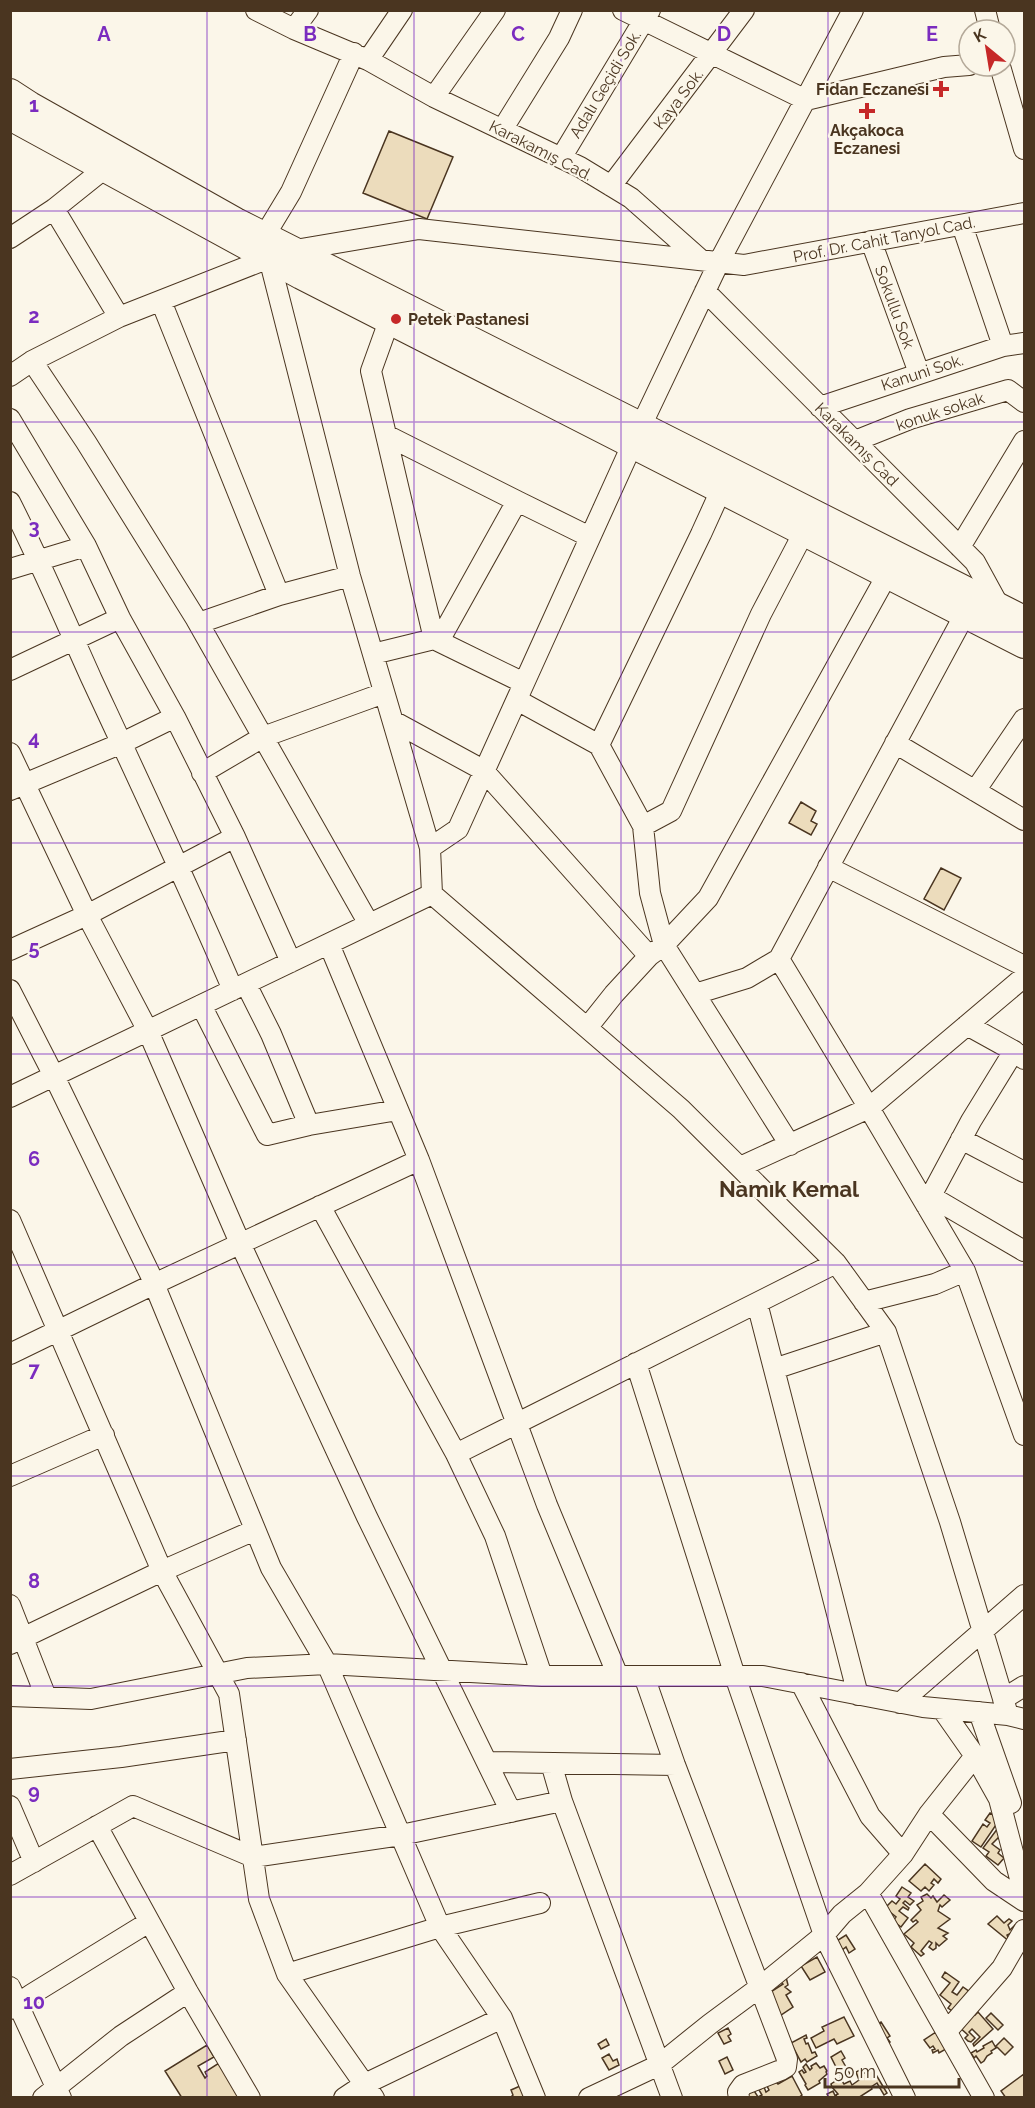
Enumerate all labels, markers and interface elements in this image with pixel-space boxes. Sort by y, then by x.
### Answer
north arrow [957,18,1017,78]
text: A [97,22,111,46]
text: B [303,22,317,46]
text: C [511,22,525,46]
text: D [717,22,731,46]
text: E [926,22,938,46]
text: K [970,24,989,46]
street label: Adalı Geçidi Sok. [566,27,645,142]
street label: Kaya Sok. [650,65,707,133]
place label: Fidan Eczanesi [816,80,929,99]
marker: Fidan Eczanesi [934,82,948,96]
text: 1 [29,93,39,117]
marker: Akçakoca Eczanesi [860,104,874,118]
street label: Karakamış Cad. [486,116,595,185]
place label: Akçakoca Eczanesi [830,121,904,158]
street label: Prof. Dr. Cahit Tanyol Cad. [791,213,977,266]
street label: Sokullu Sok [871,263,919,352]
text: 2 [28,304,40,328]
place label: Petek Pastanesi [408,310,529,329]
marker: Petek Pastanesi [389,312,403,326]
street label: Kanuni Sok. [879,350,966,395]
street label: konuk sokak [894,388,987,435]
street label: Karakamış Cad [811,399,902,490]
text: 3 [28,515,40,539]
text: 4 [28,726,40,750]
text: 5 [28,936,40,960]
text: 6 [28,1147,40,1171]
district label: Namık Kemal [719,1176,860,1202]
text: 7 [28,1358,40,1382]
text: 8 [28,1569,40,1593]
text: 9 [28,1780,40,1804]
text: 10 [23,1990,45,2014]
scale bar [825,2051,958,2089]
text: 50 m [834,2061,876,2082]

